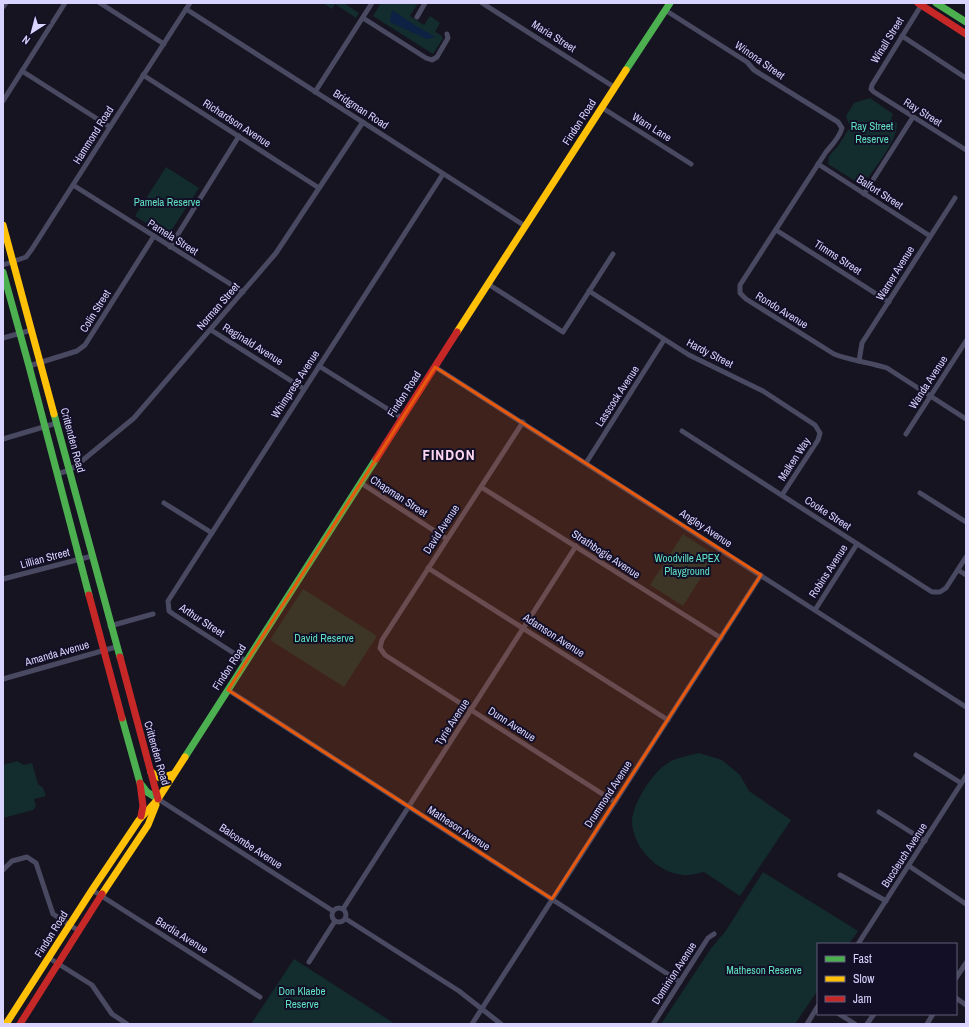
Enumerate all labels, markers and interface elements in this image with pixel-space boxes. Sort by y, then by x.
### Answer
north arrow [12,12,52,52]
street label: Winall Street [867,14,907,66]
street label: Maria Street [529,17,579,55]
text: N [19,33,33,48]
street label: Winona Street [732,38,788,83]
street label: Bridgman Road [331,86,391,132]
street label: Ray Street [901,95,945,129]
street label: Richardson Avenue [200,96,274,150]
street label: Findon Road [559,96,599,148]
street label: Hammond Road [70,103,116,167]
street label: Warn Lane [630,109,674,145]
park label: Ray Street Reserve [851,119,894,146]
street label: Balfort Street [854,172,906,212]
park label: Pamela Reserve [134,195,200,209]
street label: Pamela Street [145,216,201,258]
street label: Timms Street [812,236,865,278]
street label: Warner Avenue [873,243,917,303]
street label: Norman Street [193,279,243,333]
street label: Colin Street [76,287,114,335]
street label: Rondo Avenue [753,288,811,332]
street label: Reginald Avenue [220,320,286,368]
street label: Hardy Street [684,335,736,371]
street label: Whimpress Avenue [268,347,322,421]
street label: Wanda Avenue [906,353,950,411]
street label: Lasscock Avenue [592,363,642,429]
street label: Findon Road [384,368,424,420]
street label: Crittenden Road [58,406,88,474]
street label: Malken Way [775,434,814,483]
district label: FINDON [422,444,476,465]
street label: Chapman Street [368,472,431,520]
street label: Cooke Street [802,493,854,533]
street label: David Avenue [420,502,462,556]
street label: Angley Avenue [676,505,735,550]
street label: Strathbogie Avenue [569,527,643,581]
street label: Robins Avenue [806,542,850,600]
street label: Lillian Street [19,545,72,571]
park label: Woodville APEX Playground [654,551,720,578]
street label: Arthur Street [176,600,228,640]
street label: Adamson Avenue [520,609,587,660]
park label: David Reserve [294,631,354,645]
street label: Amanda Avenue [22,637,91,669]
street label: Findon Road [209,641,249,693]
street label: Tyrie Avenue [432,696,472,748]
street label: Dunn Avenue [486,703,538,745]
street label: Crittenden Road [141,719,173,787]
street label: Drummond Avenue [581,758,635,830]
street label: Matheson Avenue [425,803,493,853]
street label: Balcombe Avenue [217,820,285,872]
street label: Buccleuch Avenue [878,820,930,890]
street label: Findon Road [31,908,71,960]
street label: Bardia Avenue [153,913,211,957]
street label: Dominion Avenue [649,939,699,1007]
legend [817,943,957,1015]
text: Fast [853,951,872,967]
park label: Matheson Reserve [726,963,802,977]
text: Slow [853,971,875,987]
park label: Don Klaebe Reserve [278,984,326,1011]
text: Jam [853,991,872,1007]

